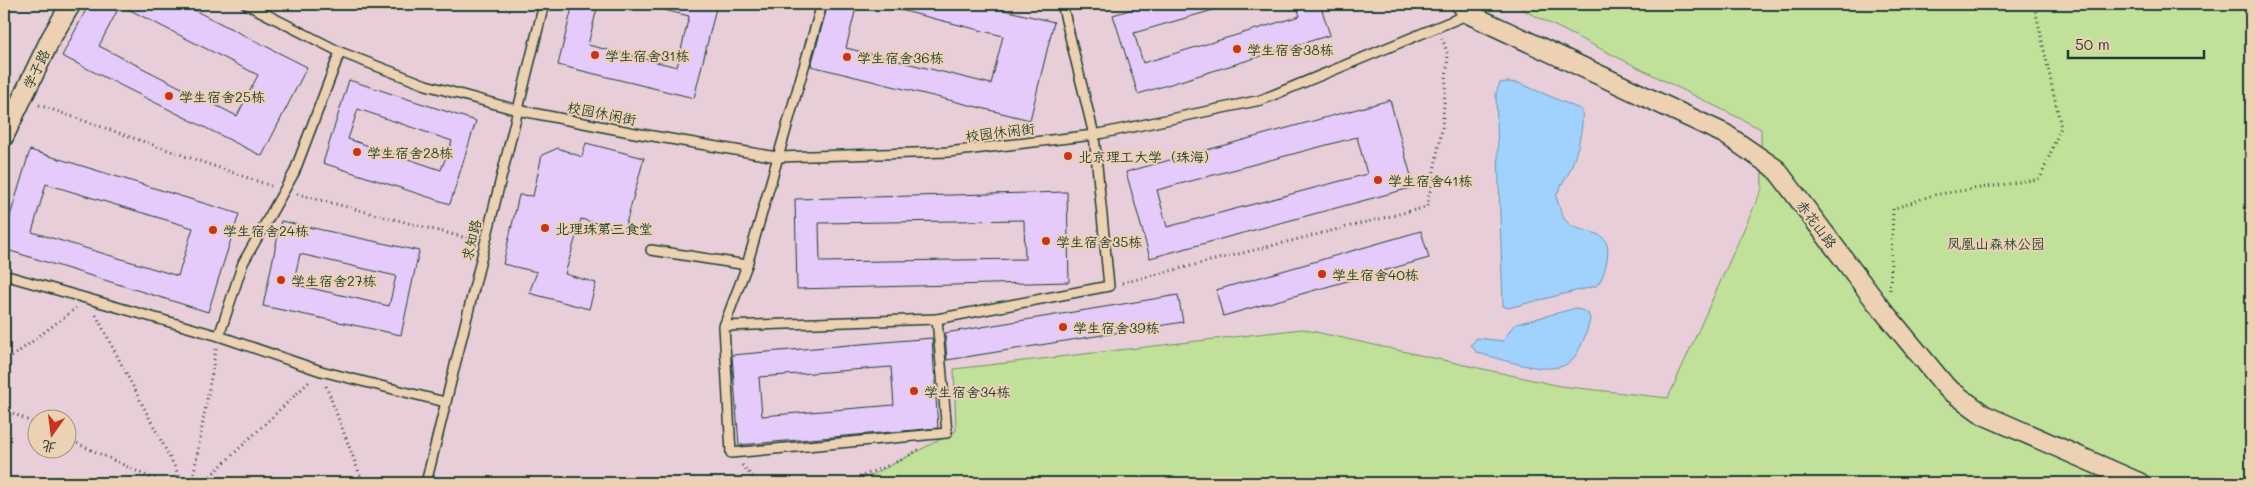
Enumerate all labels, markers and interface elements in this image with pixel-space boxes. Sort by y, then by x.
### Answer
scale bar [2068,28,2204,60]
text: 50 m [2075,34,2110,54]
place label: 学生宿舍38栋 [1247,40,1334,59]
marker: 学生宿舍38栋 [1231,43,1243,55]
street label: 学子路 [18,46,54,92]
place label: 学生宿舍31栋 [605,46,689,65]
place label: 学生宿舍36栋 [857,48,944,67]
marker: 学生宿舍31栋 [589,49,601,61]
marker: 学生宿舍36栋 [841,51,853,63]
place label: 学生宿舍25栋 [179,87,265,106]
marker: 学生宿舍25栋 [163,90,175,102]
street label: 校园休闲街 [566,97,638,129]
street label: 校园休闲街 [964,118,1036,146]
place label: 学生宿舍28栋 [367,143,453,162]
marker: 学生宿舍28栋 [351,146,363,158]
place label: 北京理工大学（珠海） [1078,147,1218,166]
marker: 北京理工大学（珠海） [1062,150,1074,162]
place label: 学生宿舍41栋 [1388,171,1472,190]
marker: 学生宿舍41栋 [1372,174,1384,186]
street label: 赤花山路 [1793,196,1841,252]
street label: 求知路 [457,217,485,263]
place label: 北理珠第三食堂 [555,219,653,238]
place label: 学生宿舍24栋 [223,221,309,240]
marker: 北理珠第三食堂 [539,222,551,234]
marker: 学生宿舍24栋 [207,224,219,236]
place label: 学生宿舍35栋 [1056,232,1142,251]
park label: 凤凰山森林公园 [1947,234,2045,253]
marker: 学生宿舍35栋 [1040,235,1052,247]
place label: 学生宿舍40栋 [1332,265,1419,284]
marker: 学生宿舍40栋 [1316,268,1328,280]
place label: 学生宿舍27栋 [291,271,377,290]
marker: 学生宿舍27栋 [275,274,287,286]
place label: 学生宿舍39栋 [1073,318,1159,337]
marker: 学生宿舍39栋 [1057,321,1069,333]
place label: 学生宿舍34栋 [924,382,1010,401]
marker: 学生宿舍34栋 [908,385,920,397]
north arrow [28,410,78,460]
text: 北 [40,436,58,458]

